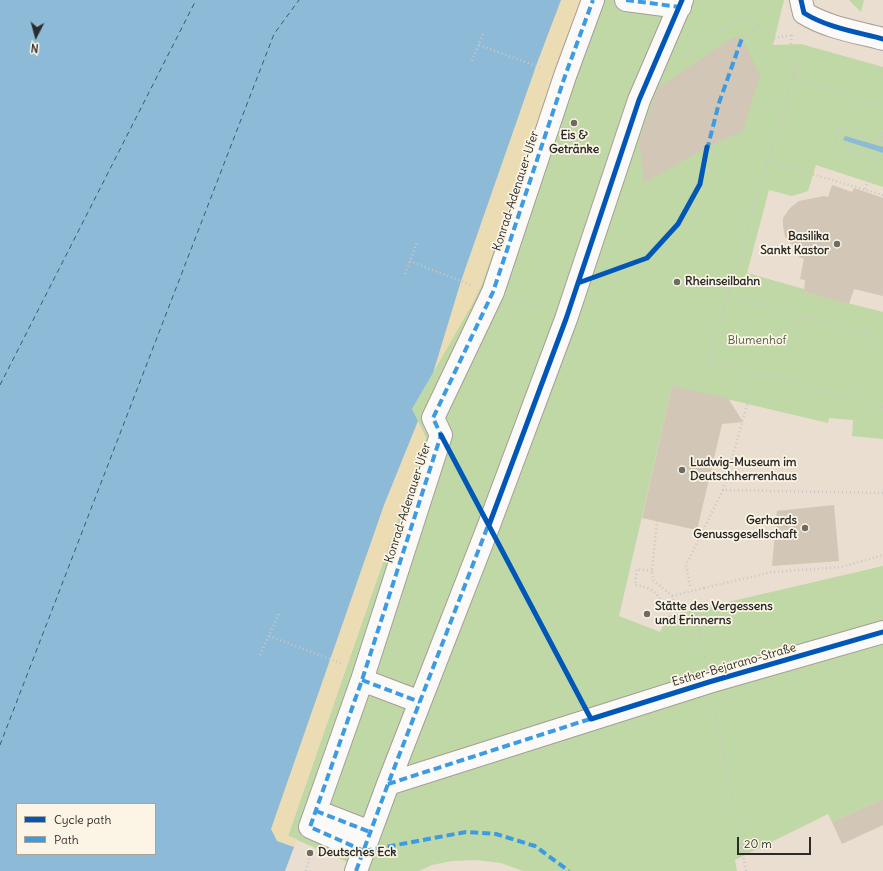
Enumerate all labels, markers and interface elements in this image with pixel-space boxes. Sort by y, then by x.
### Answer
north arrow [16,16,56,56]
text: N [30,41,39,55]
marker: Eis & Getränke [569,118,579,128]
street label: Konrad-Adenauer-Ufer [490,129,542,253]
place label: Eis & Getränke [549,129,599,157]
place label: Basilika Sankt Kastor [760,230,829,258]
marker: Basilika Sankt Kastor [832,239,842,249]
place label: Rheinseilbahn [685,275,760,289]
marker: Rheinseilbahn [672,277,682,287]
park label: Blumenhof [727,334,787,348]
street label: Konrad-Adenauer-Ufer [382,441,434,565]
place label: Ludwig-Museum im Deutschherrenhaus [690,456,797,484]
marker: Ludwig-Museum im Deutschherrenhaus [677,465,687,475]
place label: Gerhards Genussgesellschaft [693,514,797,542]
marker: Gerhards Genussgesellschaft [800,523,810,533]
place label: Stätte des Vergessens und Erinnerns [655,600,773,628]
marker: Stätte des Vergessens und Erinnerns [642,609,652,619]
street label: Esther-Bejarano-Straße [670,640,798,690]
legend [16,803,156,855]
text: Cycle path [54,812,111,827]
scale bar [739,829,813,855]
text: Path [54,832,79,847]
text: 20 m [744,836,772,851]
place label: Deutsches Eck [318,846,396,860]
marker: Deutsches Eck [305,848,315,858]

